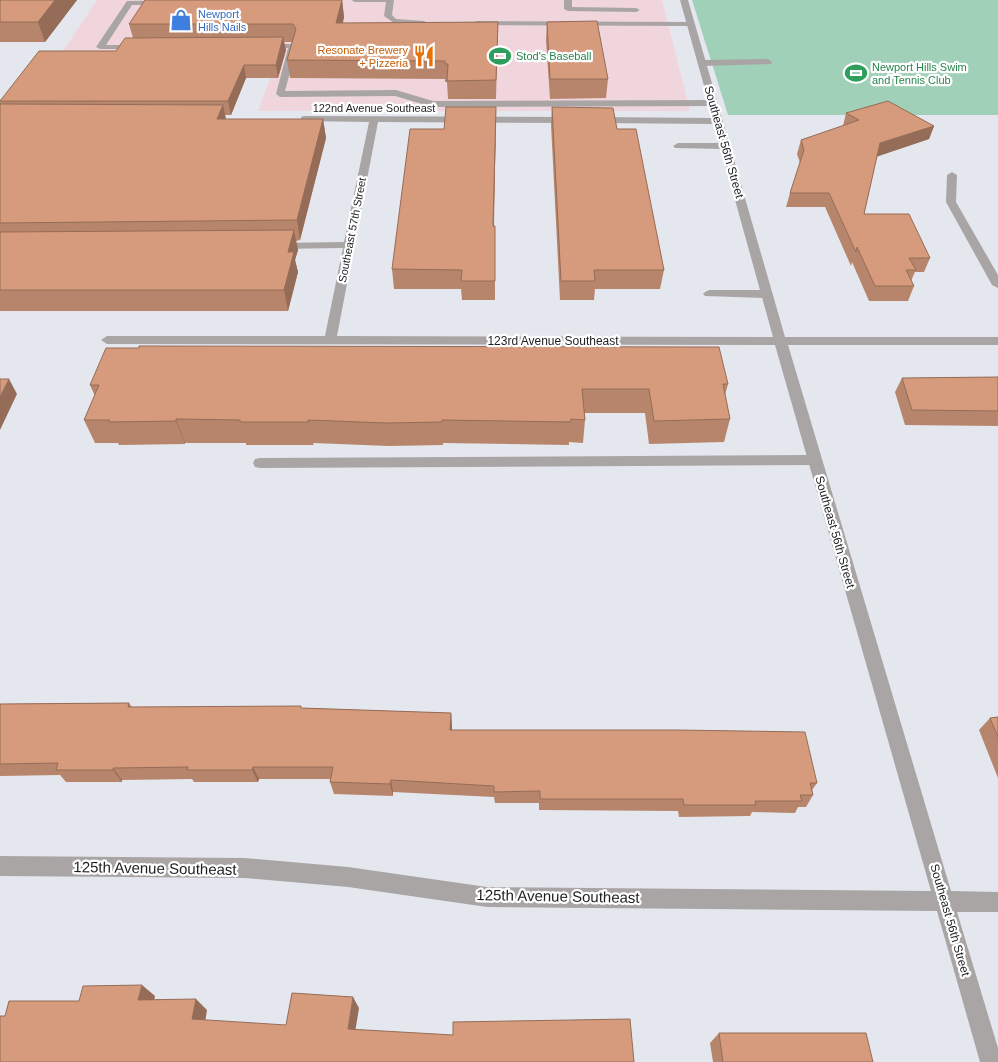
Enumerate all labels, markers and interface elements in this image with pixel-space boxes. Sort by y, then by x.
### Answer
shop icon: Newport Hills Nails [168,7,194,33]
place label: Newport Hills Nails [198,8,247,33]
restaurant icon: Resonate Brewery + Pizzeria [411,43,437,69]
sports icon: Stod's Baseball [487,43,513,69]
place label: Resonate Brewery + Pizzeria [318,44,409,69]
place label: Stod's Baseball [516,50,591,62]
sports icon: Newport Hills Swim and Tennis Club [843,60,869,86]
place label: Newport Hills Swim and Tennis Club [872,61,967,86]
street label: Southeast 56th Street [701,84,747,200]
street label: 122nd Avenue Southeast [313,102,435,114]
street label: Southeast 57th Street [336,177,368,283]
street label: 123rd Avenue Southeast [487,334,619,348]
street label: Southeast 56th Street [812,474,858,590]
street label: 125th Avenue Southeast [73,858,238,878]
street label: Southeast 56th Street [927,862,973,978]
street label: 125th Avenue Southeast [476,886,641,906]

